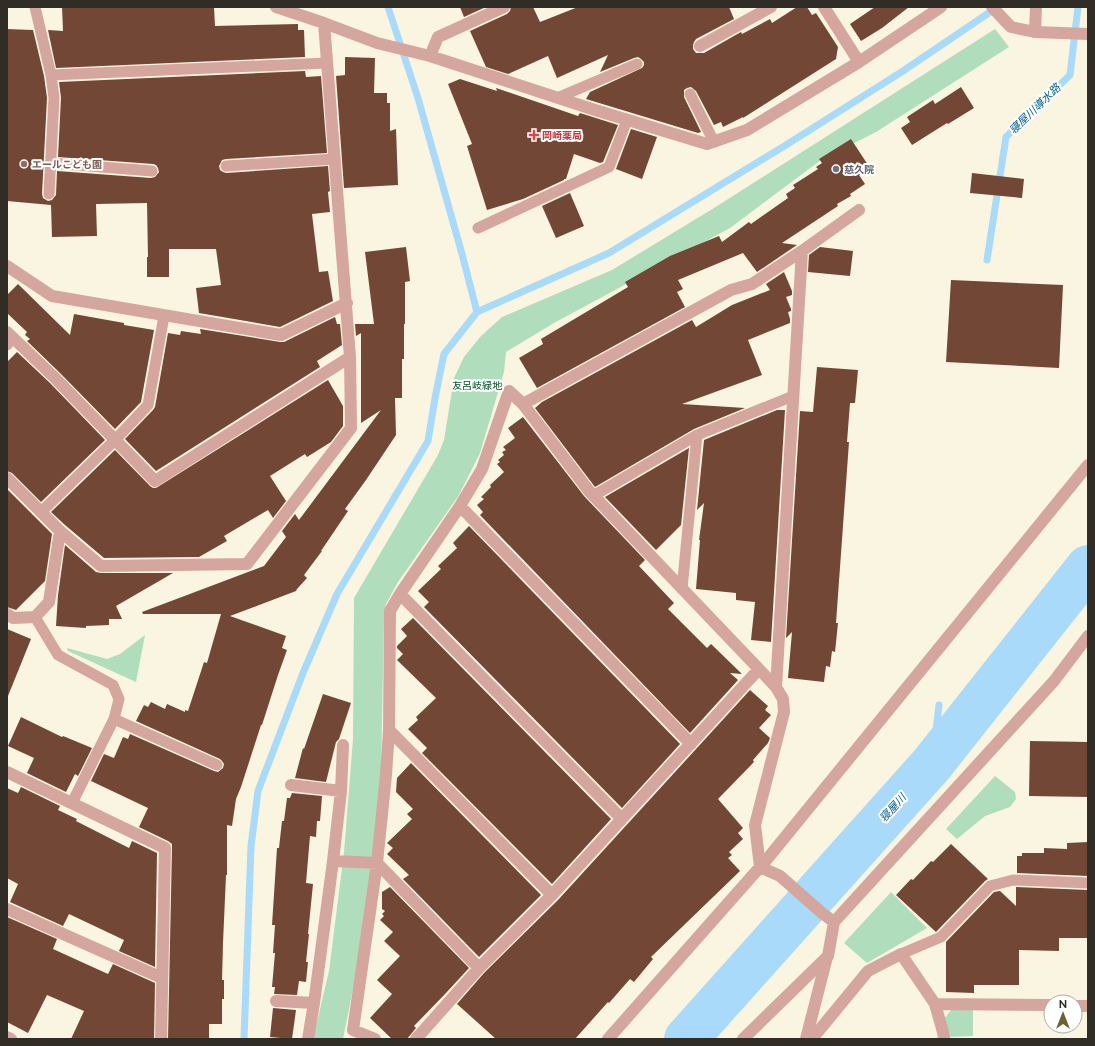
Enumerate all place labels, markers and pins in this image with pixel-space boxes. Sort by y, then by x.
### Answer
marker: 岡崎薬局 [529,130,539,140]
place label: 岡崎薬局 [542,130,582,141]
marker: エールこども園 [19,159,29,169]
place label: エールこども園 [32,159,102,170]
marker: 慈久院 [831,164,841,174]
place label: 慈久院 [844,164,874,175]

